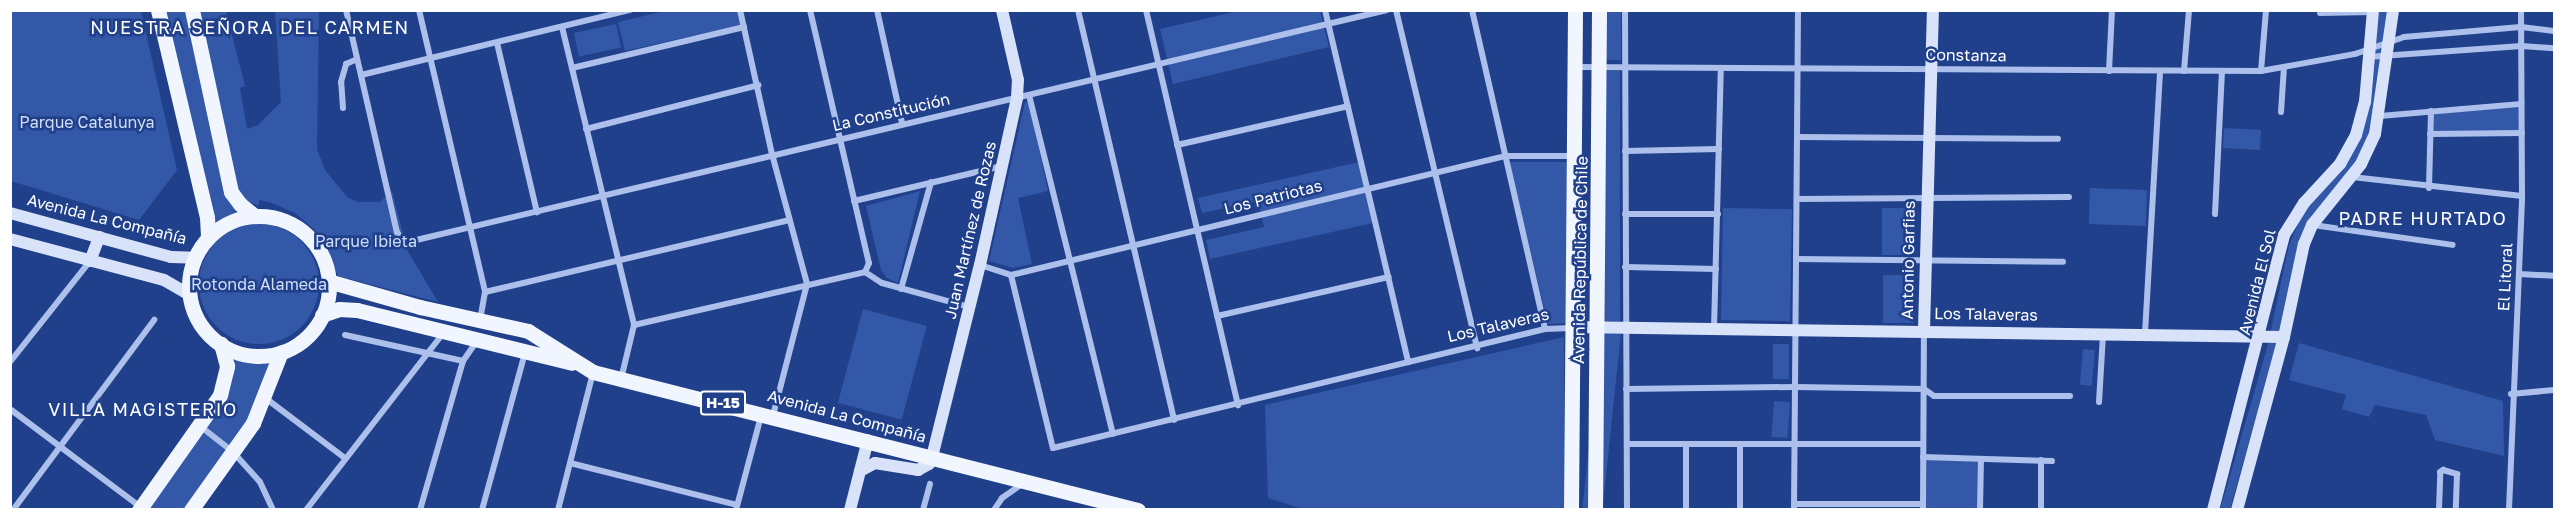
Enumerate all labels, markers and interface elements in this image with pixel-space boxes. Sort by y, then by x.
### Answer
district label: NUESTRA SEÑORA DEL CARMEN [90,16,410,38]
street label: Constanza [1925,45,2007,65]
street label: La Constitución [830,89,952,135]
park label: Parque Catalunya [19,112,155,132]
street label: Juan Martínez de Rozas [940,139,1000,321]
street label: Avenida República de Chile [1569,156,1591,364]
street label: Los Patriotas [1222,176,1324,218]
street label: Avenida La Compañía [25,190,189,248]
street label: Antonio Garfias [1897,201,1919,319]
district label: PADRE HURTADO [2339,207,2507,229]
street label: Avenida El Sol [2235,227,2279,337]
park label: Parque Ibieta [315,231,417,251]
street label: El Litoral [2494,242,2516,312]
park label: Rotonda Alameda [191,274,327,294]
street label: Los Talaveras [1934,303,2038,325]
street label: Los Talaveras [1445,304,1551,346]
street label: Avenida La Compañía [765,386,929,446]
road number: H-15 [699,391,747,415]
district label: VILLA MAGISTERIO [48,398,238,420]

